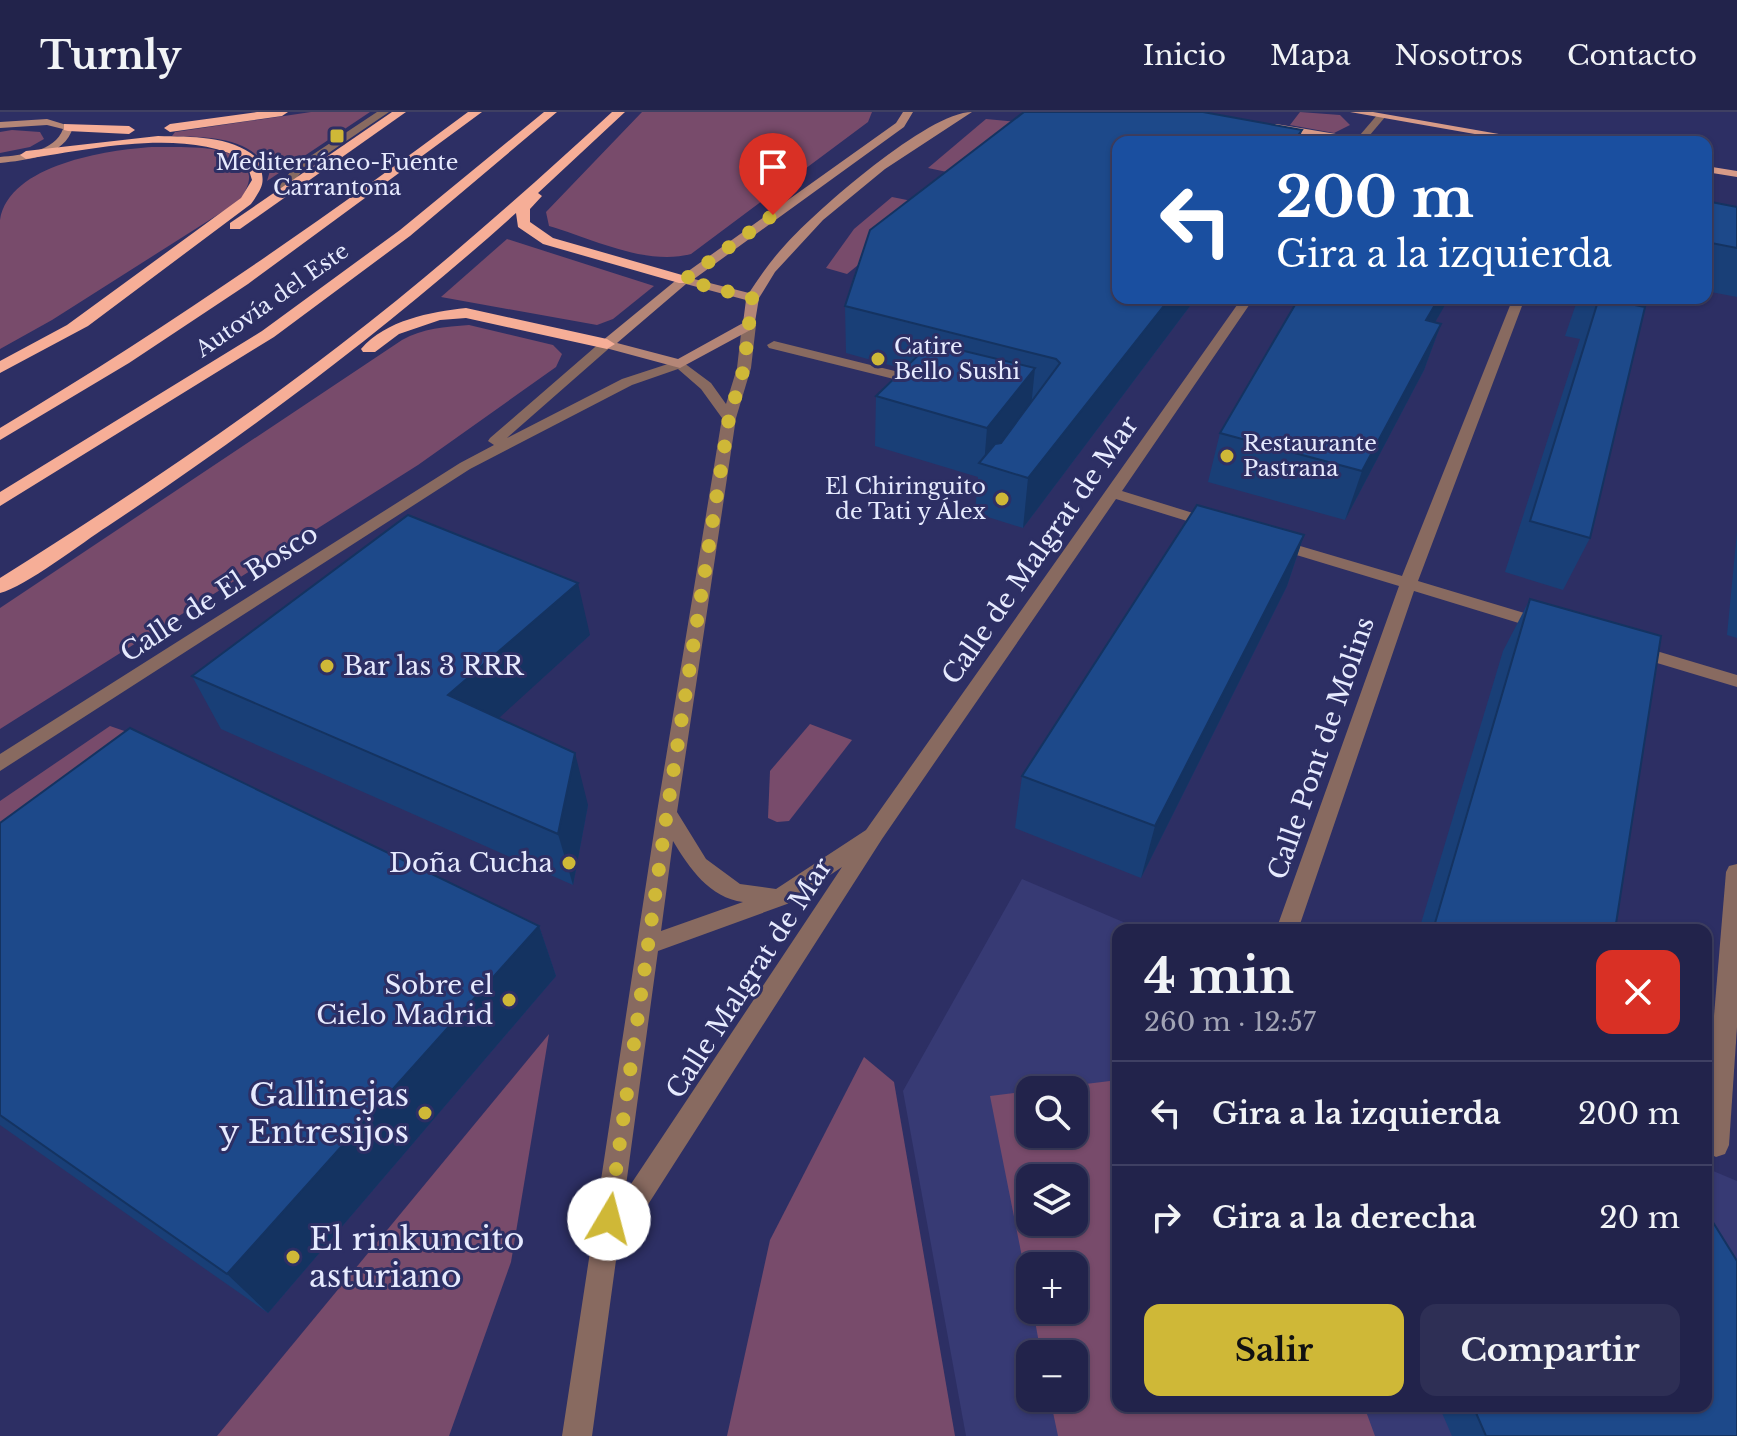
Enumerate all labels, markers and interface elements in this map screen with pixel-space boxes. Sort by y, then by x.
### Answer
text: Turnly [40,32,181,79]
text: Inicio [1143,38,1226,73]
text: Mapa [1270,38,1351,73]
text: Nosotros [1395,38,1523,73]
text: Contacto [1567,38,1697,73]
marker: Mediterráneo-Fuente Carrantona [328,127,346,145]
pin [739,133,807,215]
icon: arrive [751,145,795,189]
place label: Mediterráneo-Fuente Carrantona [216,149,458,201]
text: 200 m [1276,163,1474,232]
icon: left [1144,168,1248,272]
text: Gira a la izquierda [1276,232,1612,277]
street label: Autovía del Este [189,237,354,363]
place label: Catire Bello Sushi [894,333,1021,385]
marker: Catire Bello Sushi [869,350,887,368]
street label: Calle de Malgrat de Mar [935,409,1145,690]
place label: Restaurante Pastrana [1243,430,1377,482]
marker: Restaurante Pastrana [1218,447,1236,465]
place label: El Chiringuito de Tati y Álex [825,473,987,525]
marker: El Chiringuito de Tati y Álex [993,490,1011,508]
street label: Calle de El Bosco [114,517,324,669]
street label: Calle Pont de Molins [1261,613,1381,883]
place label: Bar las 3 RRR [343,650,525,682]
marker: Bar las 3 RRR [318,657,336,675]
place label: Doña Cucha [389,847,554,879]
street label: Calle Malgrat de Mar [659,851,839,1104]
marker: Doña Cucha [560,854,578,872]
text: 4 min [1144,946,1294,1006]
button: close [1596,950,1680,1034]
place label: Sobre el Cielo Madrid [316,969,493,1031]
marker: Sobre el Cielo Madrid [500,991,518,1009]
text: 260 m · 12:57 [1144,1006,1316,1038]
place label: Gallinejas y Entresijos [219,1075,409,1152]
map controls [1016,1076,1088,1412]
button: search [1016,1076,1088,1148]
icon: left [1144,1091,1188,1135]
text: Gira a la izquierda [1212,1095,1501,1132]
text: 200 m [1578,1095,1680,1132]
marker: Gallinejas y Entresijos [416,1104,434,1122]
button: layers [1016,1164,1088,1236]
position arrow [567,1177,651,1261]
icon: right [1144,1195,1188,1239]
text: Gira a la derecha [1212,1199,1477,1236]
text: 20 m [1599,1199,1680,1236]
place label: El rinkuncito asturiano [309,1219,524,1296]
marker: El rinkuncito asturiano [284,1248,302,1266]
button: + [1016,1252,1088,1324]
button: Salir [1144,1304,1404,1396]
button: Compartir [1420,1304,1680,1396]
button: − [1016,1340,1088,1412]

